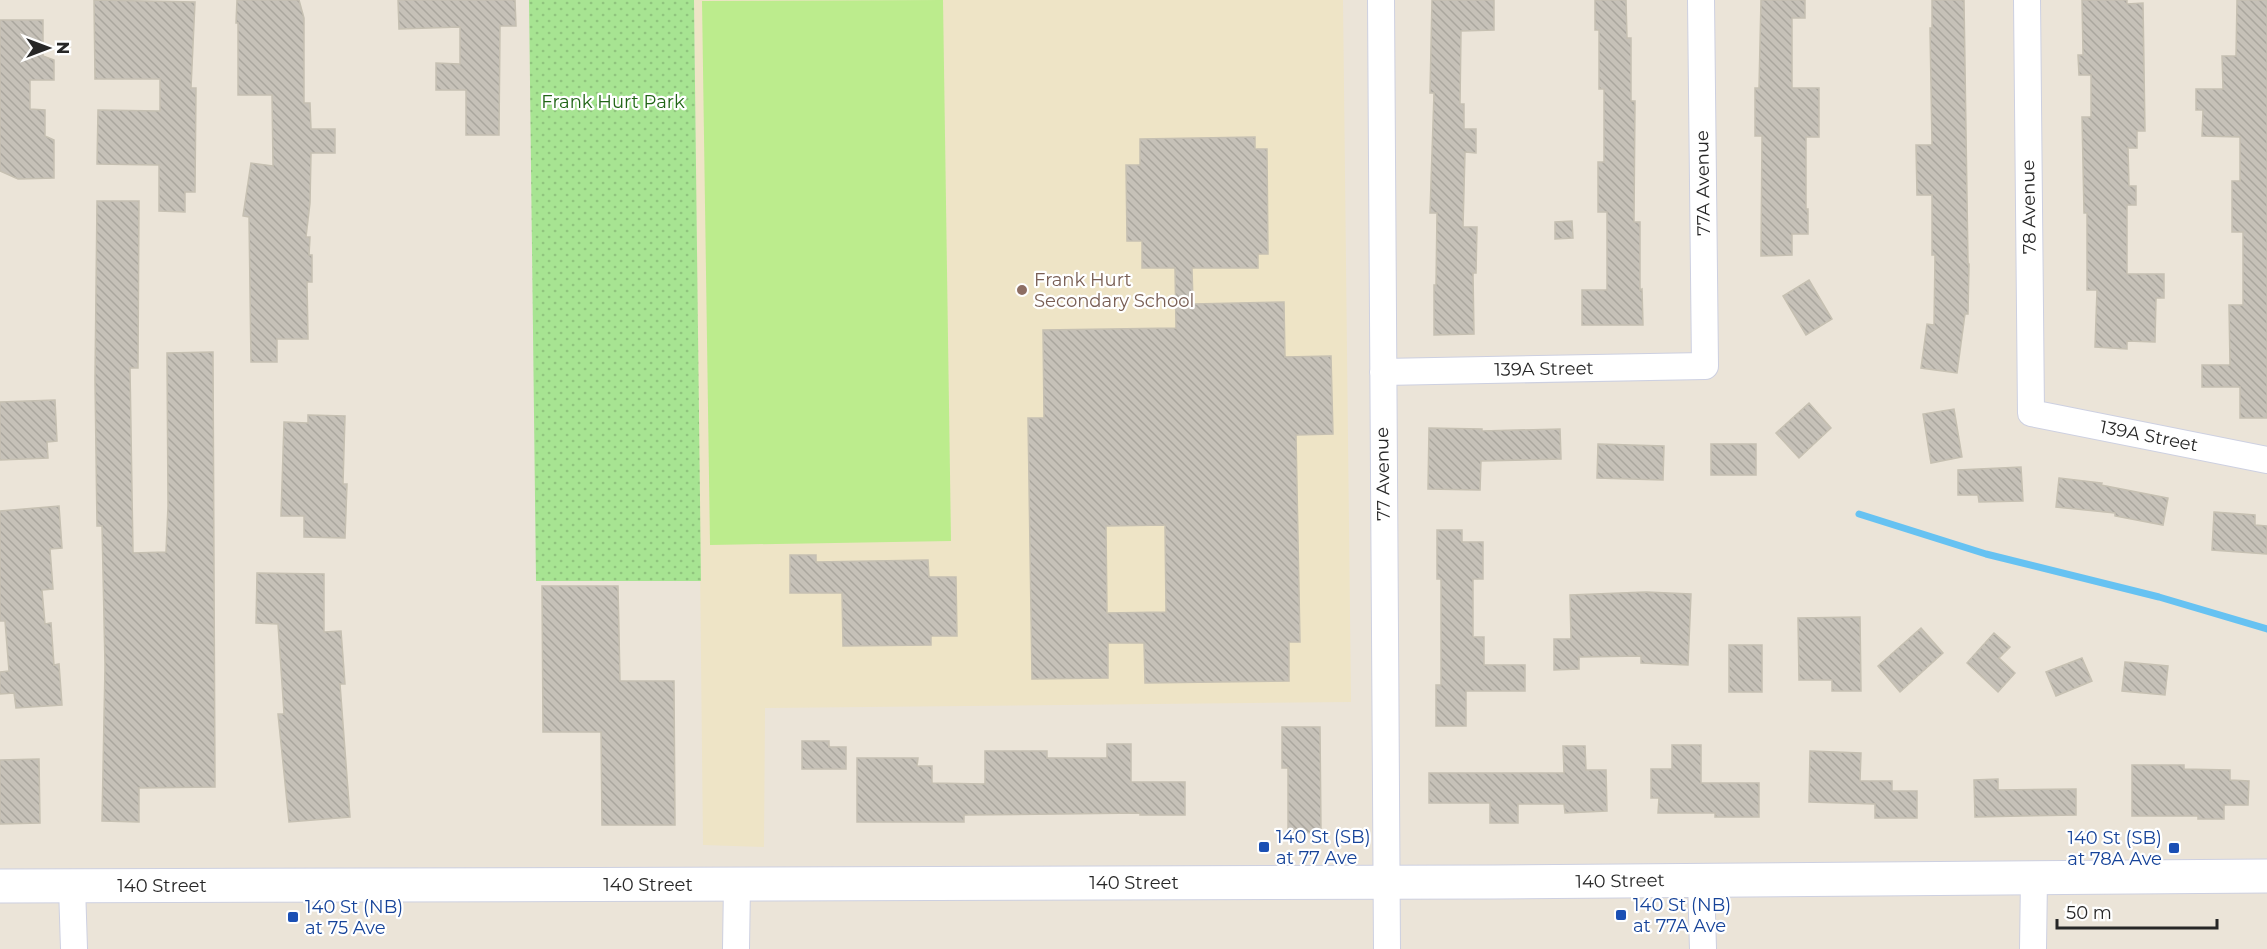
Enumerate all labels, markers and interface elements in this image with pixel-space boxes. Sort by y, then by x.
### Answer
north arrow [18,18,78,78]
text: N [53,42,72,54]
park label: Frank Hurt Park [541,91,685,113]
street label: 77A Avenue [1691,130,1715,236]
street label: 78 Avenue [2017,159,2041,254]
place label: Frank Hurt Secondary School [1034,269,1194,312]
marker: Frank Hurt Secondary School [1015,283,1029,297]
street label: 139A Street [1494,357,1594,381]
street label: 139A Street [2098,416,2200,456]
street label: 77 Avenue [1371,427,1395,521]
place label: 140 St (SB) at 77 Ave [1276,826,1371,869]
place label: 140 St (SB) at 78A Ave [2067,827,2162,870]
marker: 140 St (SB) at 77 Ave [1257,840,1271,854]
marker: 140 St (SB) at 78A Ave [2167,841,2181,855]
street label: 140 Street [1575,869,1665,893]
street label: 140 Street [1089,872,1179,894]
street label: 140 Street [603,874,693,896]
street label: 140 Street [117,875,207,897]
scale bar [2057,892,2218,930]
place label: 140 St (NB) at 77A Ave [1633,894,1731,937]
place label: 140 St (NB) at 75 Ave [305,896,403,939]
text: 50 m [2066,902,2112,924]
marker: 140 St (NB) at 77A Ave [1614,908,1628,922]
marker: 140 St (NB) at 75 Ave [286,910,300,924]

